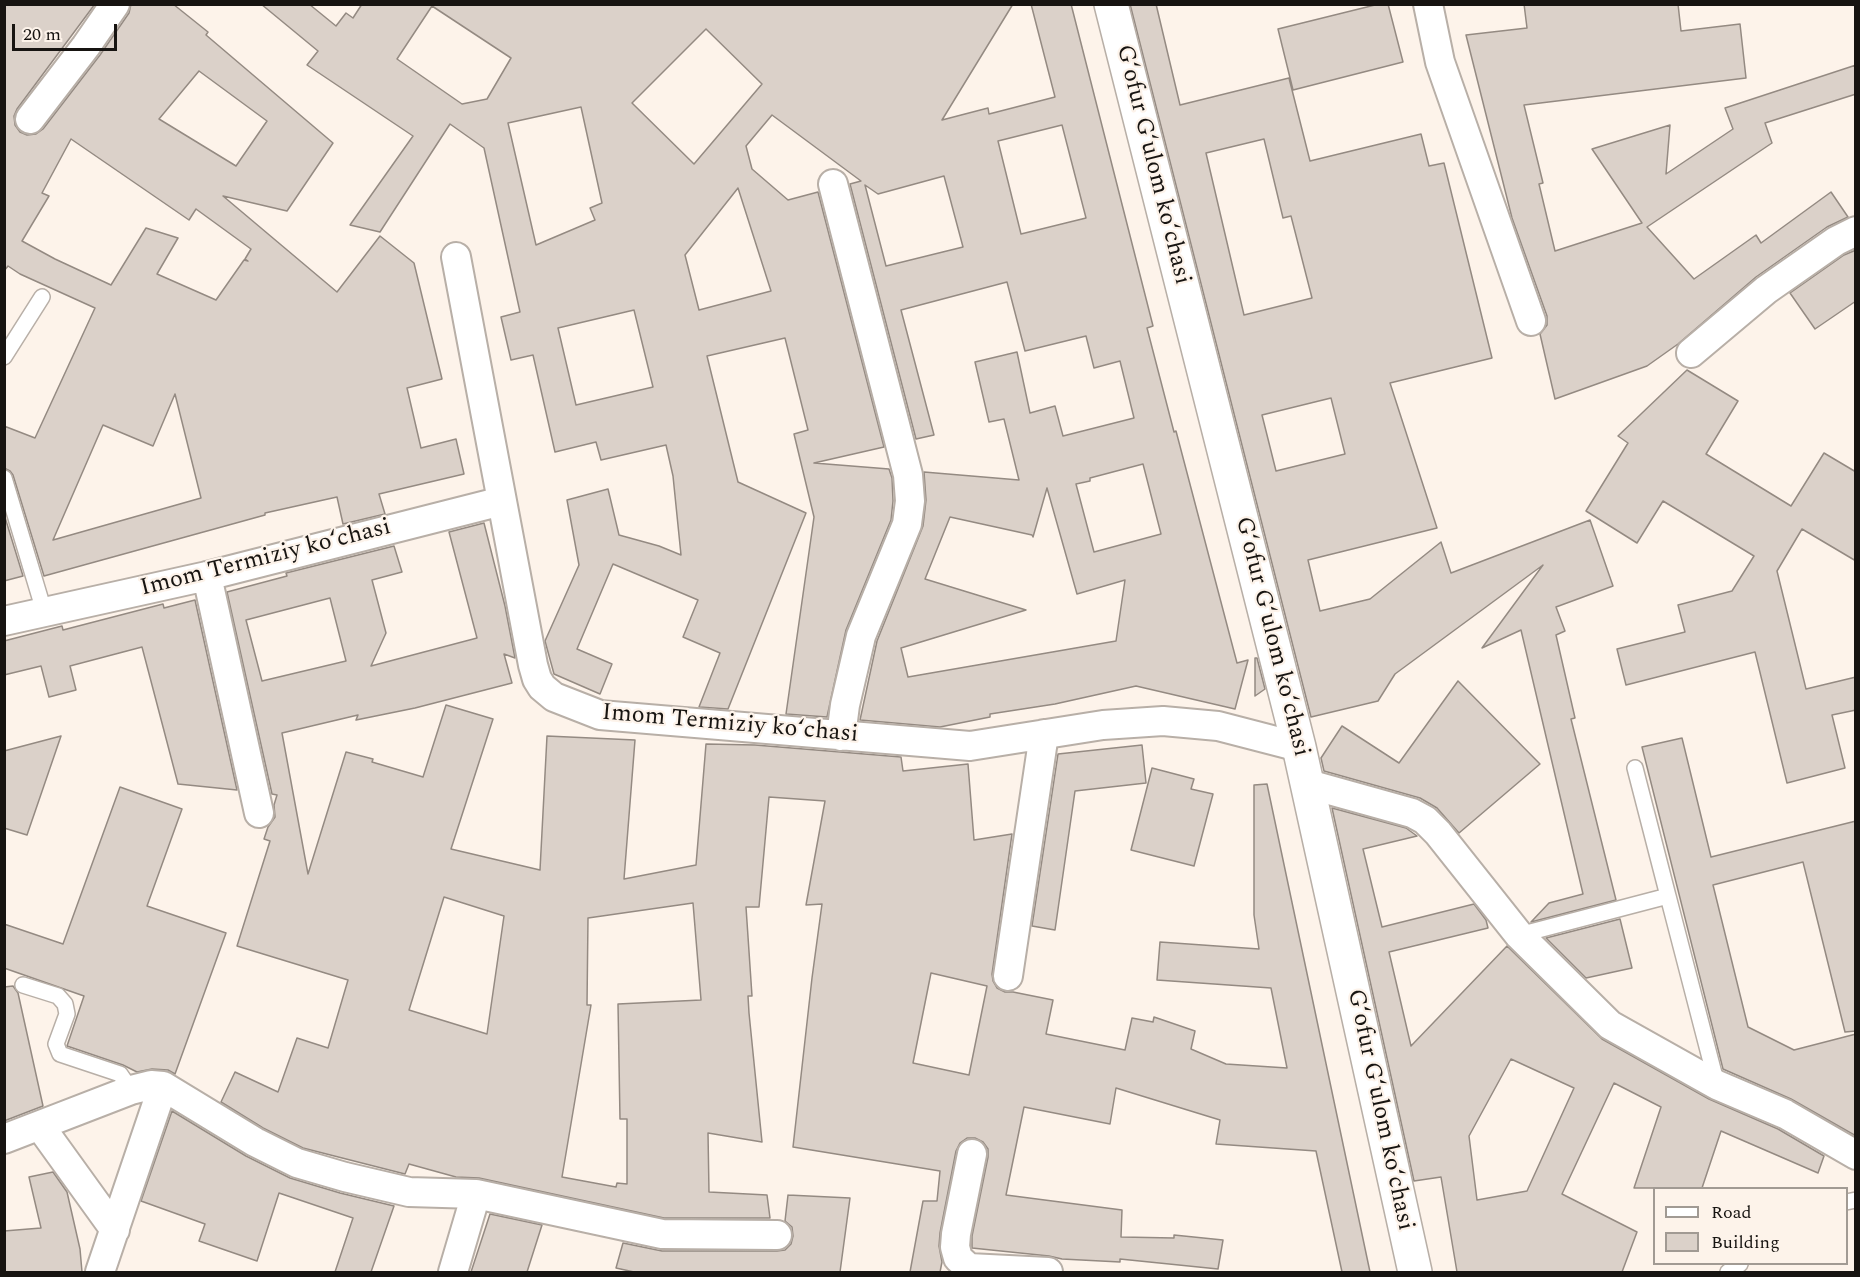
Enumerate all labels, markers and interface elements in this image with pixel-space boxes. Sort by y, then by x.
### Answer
scale bar [15,12,120,50]
text: 20 m [23,21,61,48]
street label: Gʻofur Gʻulom koʻchasi [1108,42,1196,288]
street label: Imom Termiziy koʻchasi [138,514,394,604]
street label: Gʻofur Gʻulom koʻchasi [1227,514,1315,760]
street label: Imom Termiziy koʻchasi [601,699,859,751]
street label: Gʻofur Gʻulom koʻchasi [1339,987,1419,1233]
legend [1653,1187,1848,1265]
text: Road [1711,1199,1752,1226]
text: Building [1711,1229,1780,1256]

